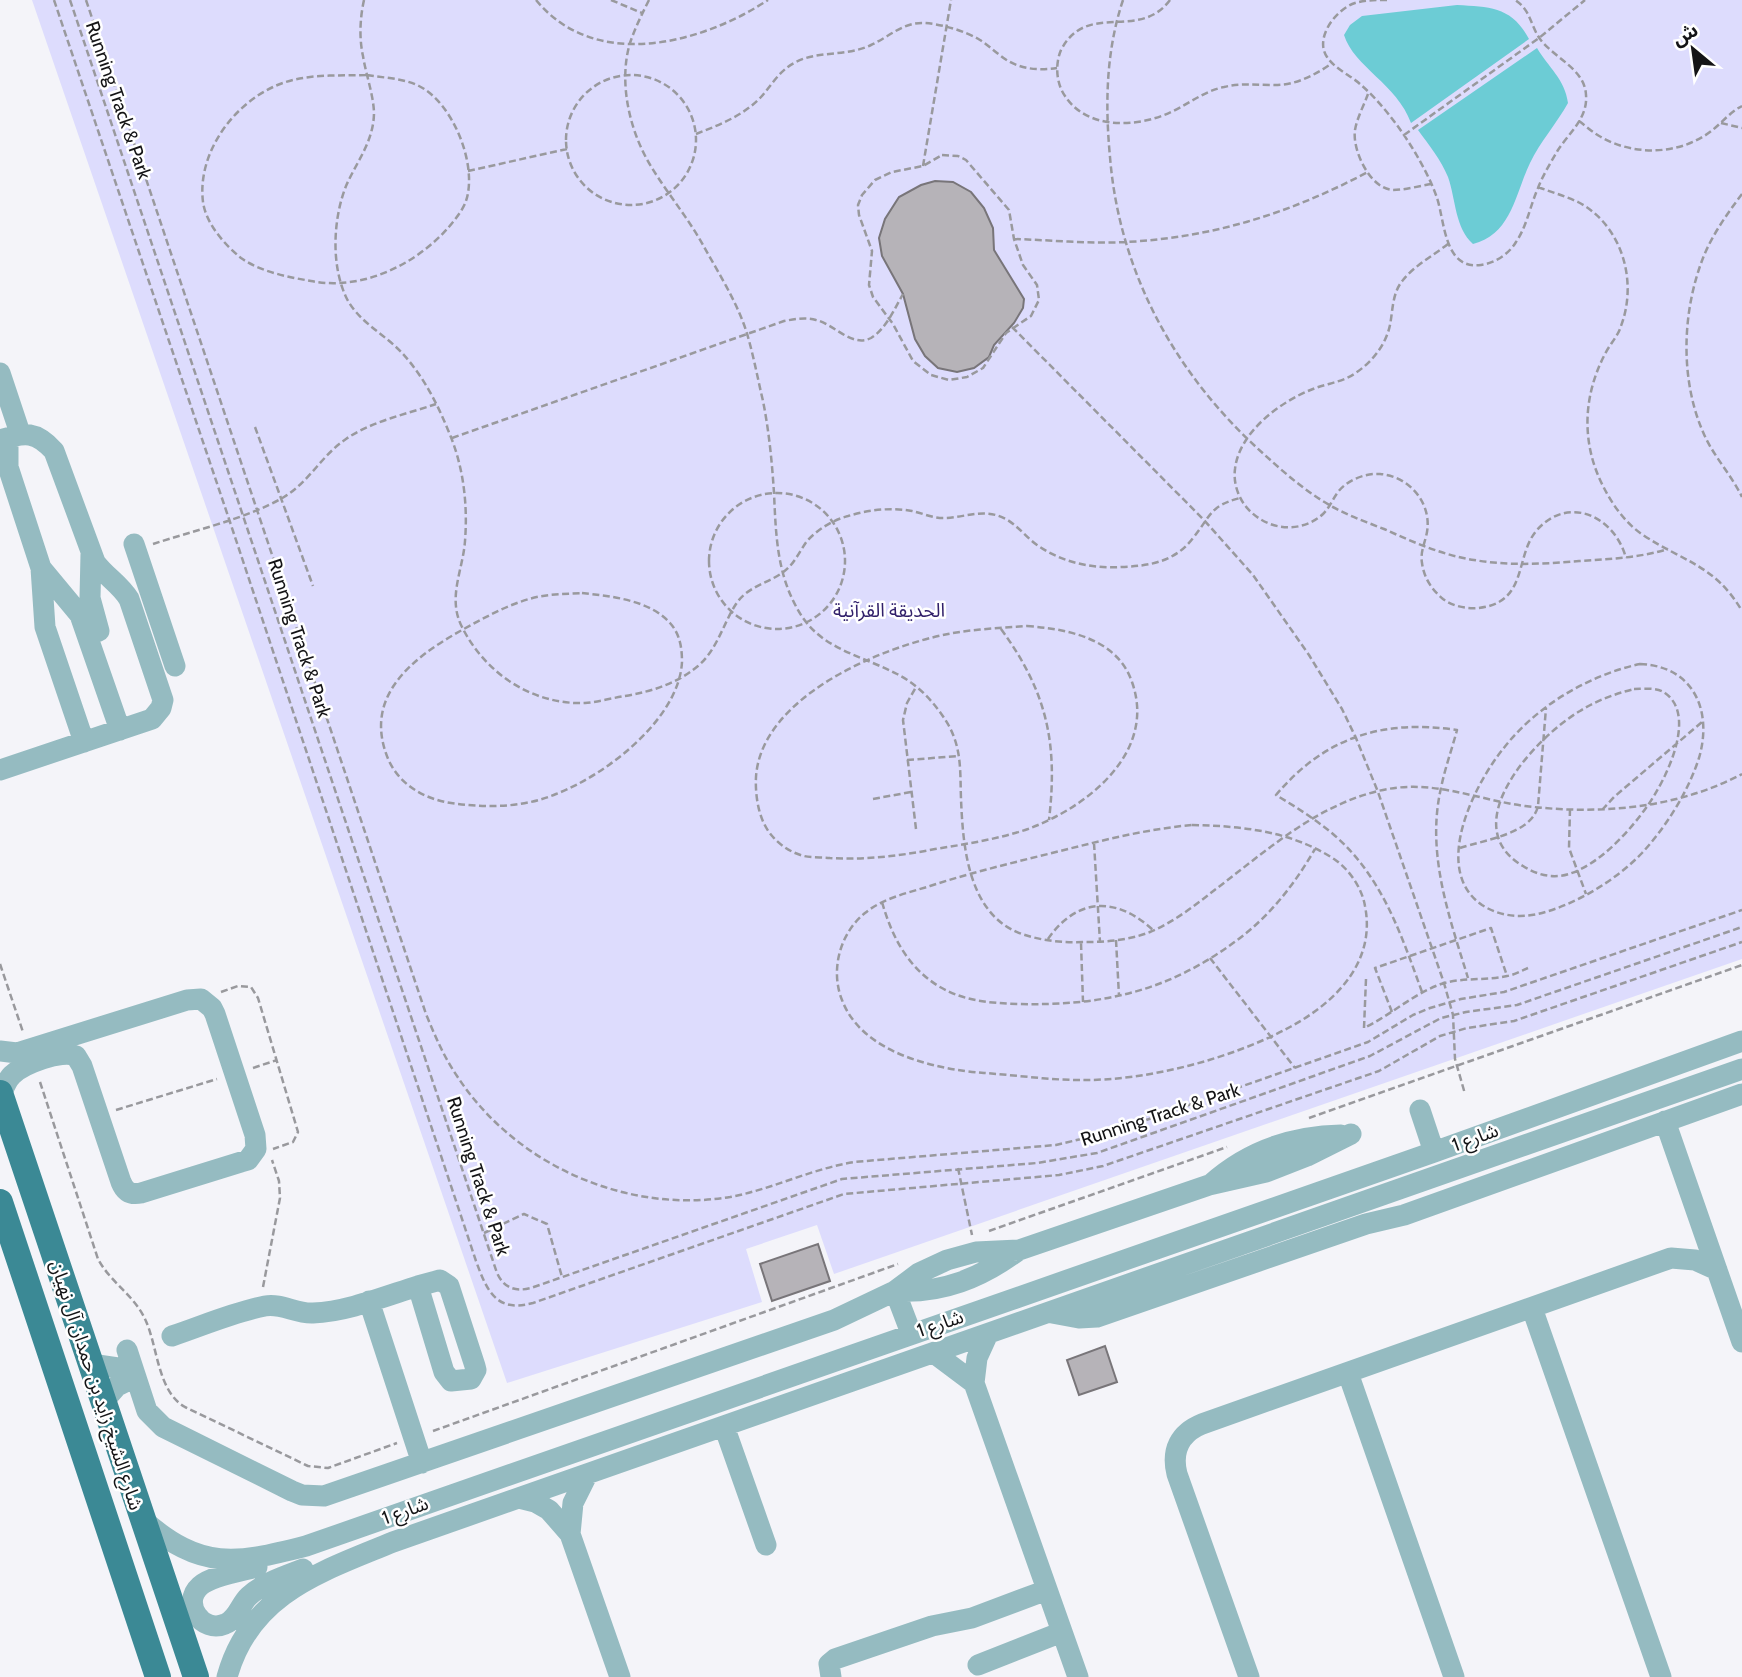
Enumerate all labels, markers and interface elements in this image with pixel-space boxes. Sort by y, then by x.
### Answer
north arrow [1658,14,1728,84]
street label: Running Track & Park [81,18,157,183]
text: ش [1668,18,1702,51]
street label: Running Track & Park [263,556,336,721]
park label: الحديقة القرآنية [833,599,945,622]
street label: Running Track & Park [1078,1078,1243,1151]
street label: Running Track & Park [442,1094,515,1259]
street label: شارع 1 [1449,1119,1502,1158]
street label: شارع الشيخ زايد بن حمدان آل نهيان [42,1257,148,1514]
street label: شارع 1 [914,1305,967,1344]
street label: شارع 1 [379,1492,432,1531]

